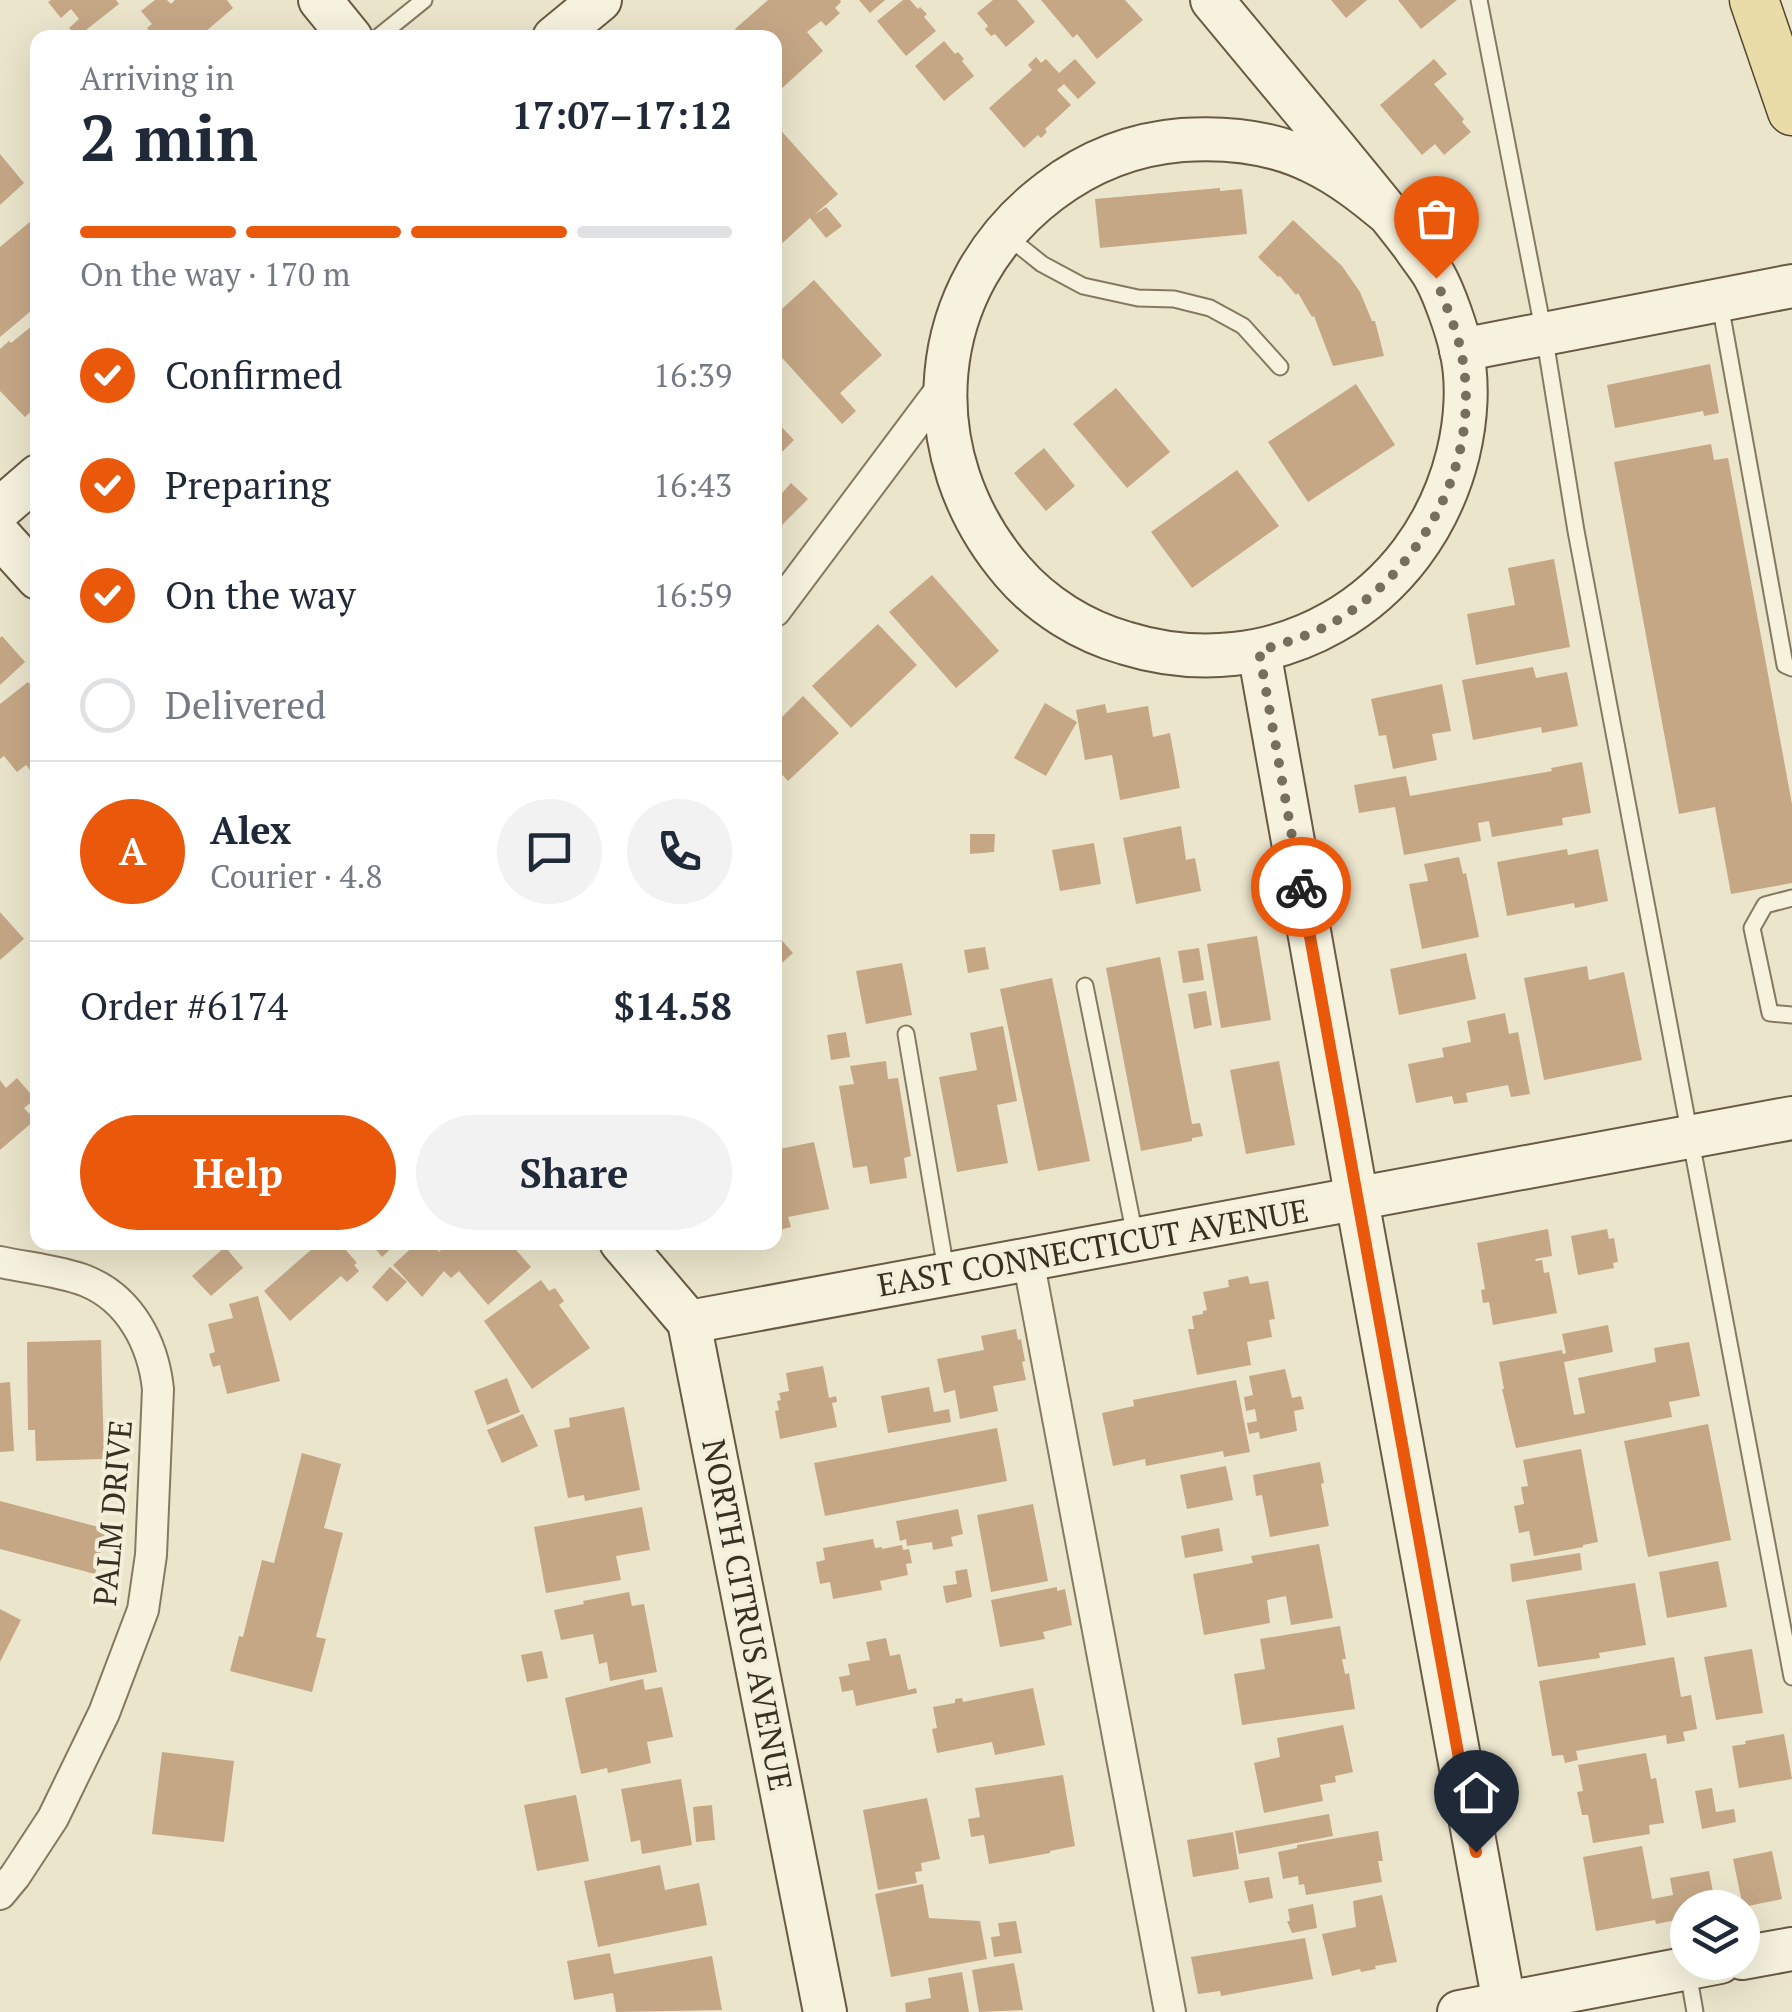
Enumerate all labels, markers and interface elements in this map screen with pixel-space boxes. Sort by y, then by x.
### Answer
text: Arriving in [80,57,234,99]
text: 17:07–17:12 [511,90,732,140]
text: 2 min [80,93,258,180]
pin [1394,176,1479,279]
icon: bag [1409,191,1464,246]
text: On the way · 170 m [80,253,350,295]
icon: check [80,348,135,403]
text: Confirmed [165,350,343,400]
text: 16:39 [653,354,732,396]
icon: check [80,458,135,513]
text: Preparing [165,460,331,510]
text: 16:43 [653,464,732,506]
icon: check [80,568,135,623]
text: On the way [165,570,356,620]
text: 16:59 [653,574,732,616]
text: Delivered [165,680,326,730]
button: chat [497,799,602,904]
button: phone [627,799,732,904]
text: Alex [210,805,291,855]
text: A [119,826,146,876]
courier [1251,837,1351,937]
text: Courier · 4.8 [210,855,382,897]
icon: bike [1274,860,1329,915]
text: Order #6174 [80,981,288,1031]
text: $14.58 [613,981,732,1031]
button: Help [80,1115,396,1230]
button: Share [416,1115,732,1230]
street label: EAST CONNECTICUT AVENUE [874,1188,1312,1306]
street label: PALM DRIVE [83,1418,141,1608]
street label: NORTH CITRUS AVENUE [693,1435,803,1794]
pin [1434,1750,1519,1853]
icon: home [1449,1765,1504,1820]
map controls [1670,1890,1760,1980]
button: layers [1670,1890,1760,1980]

